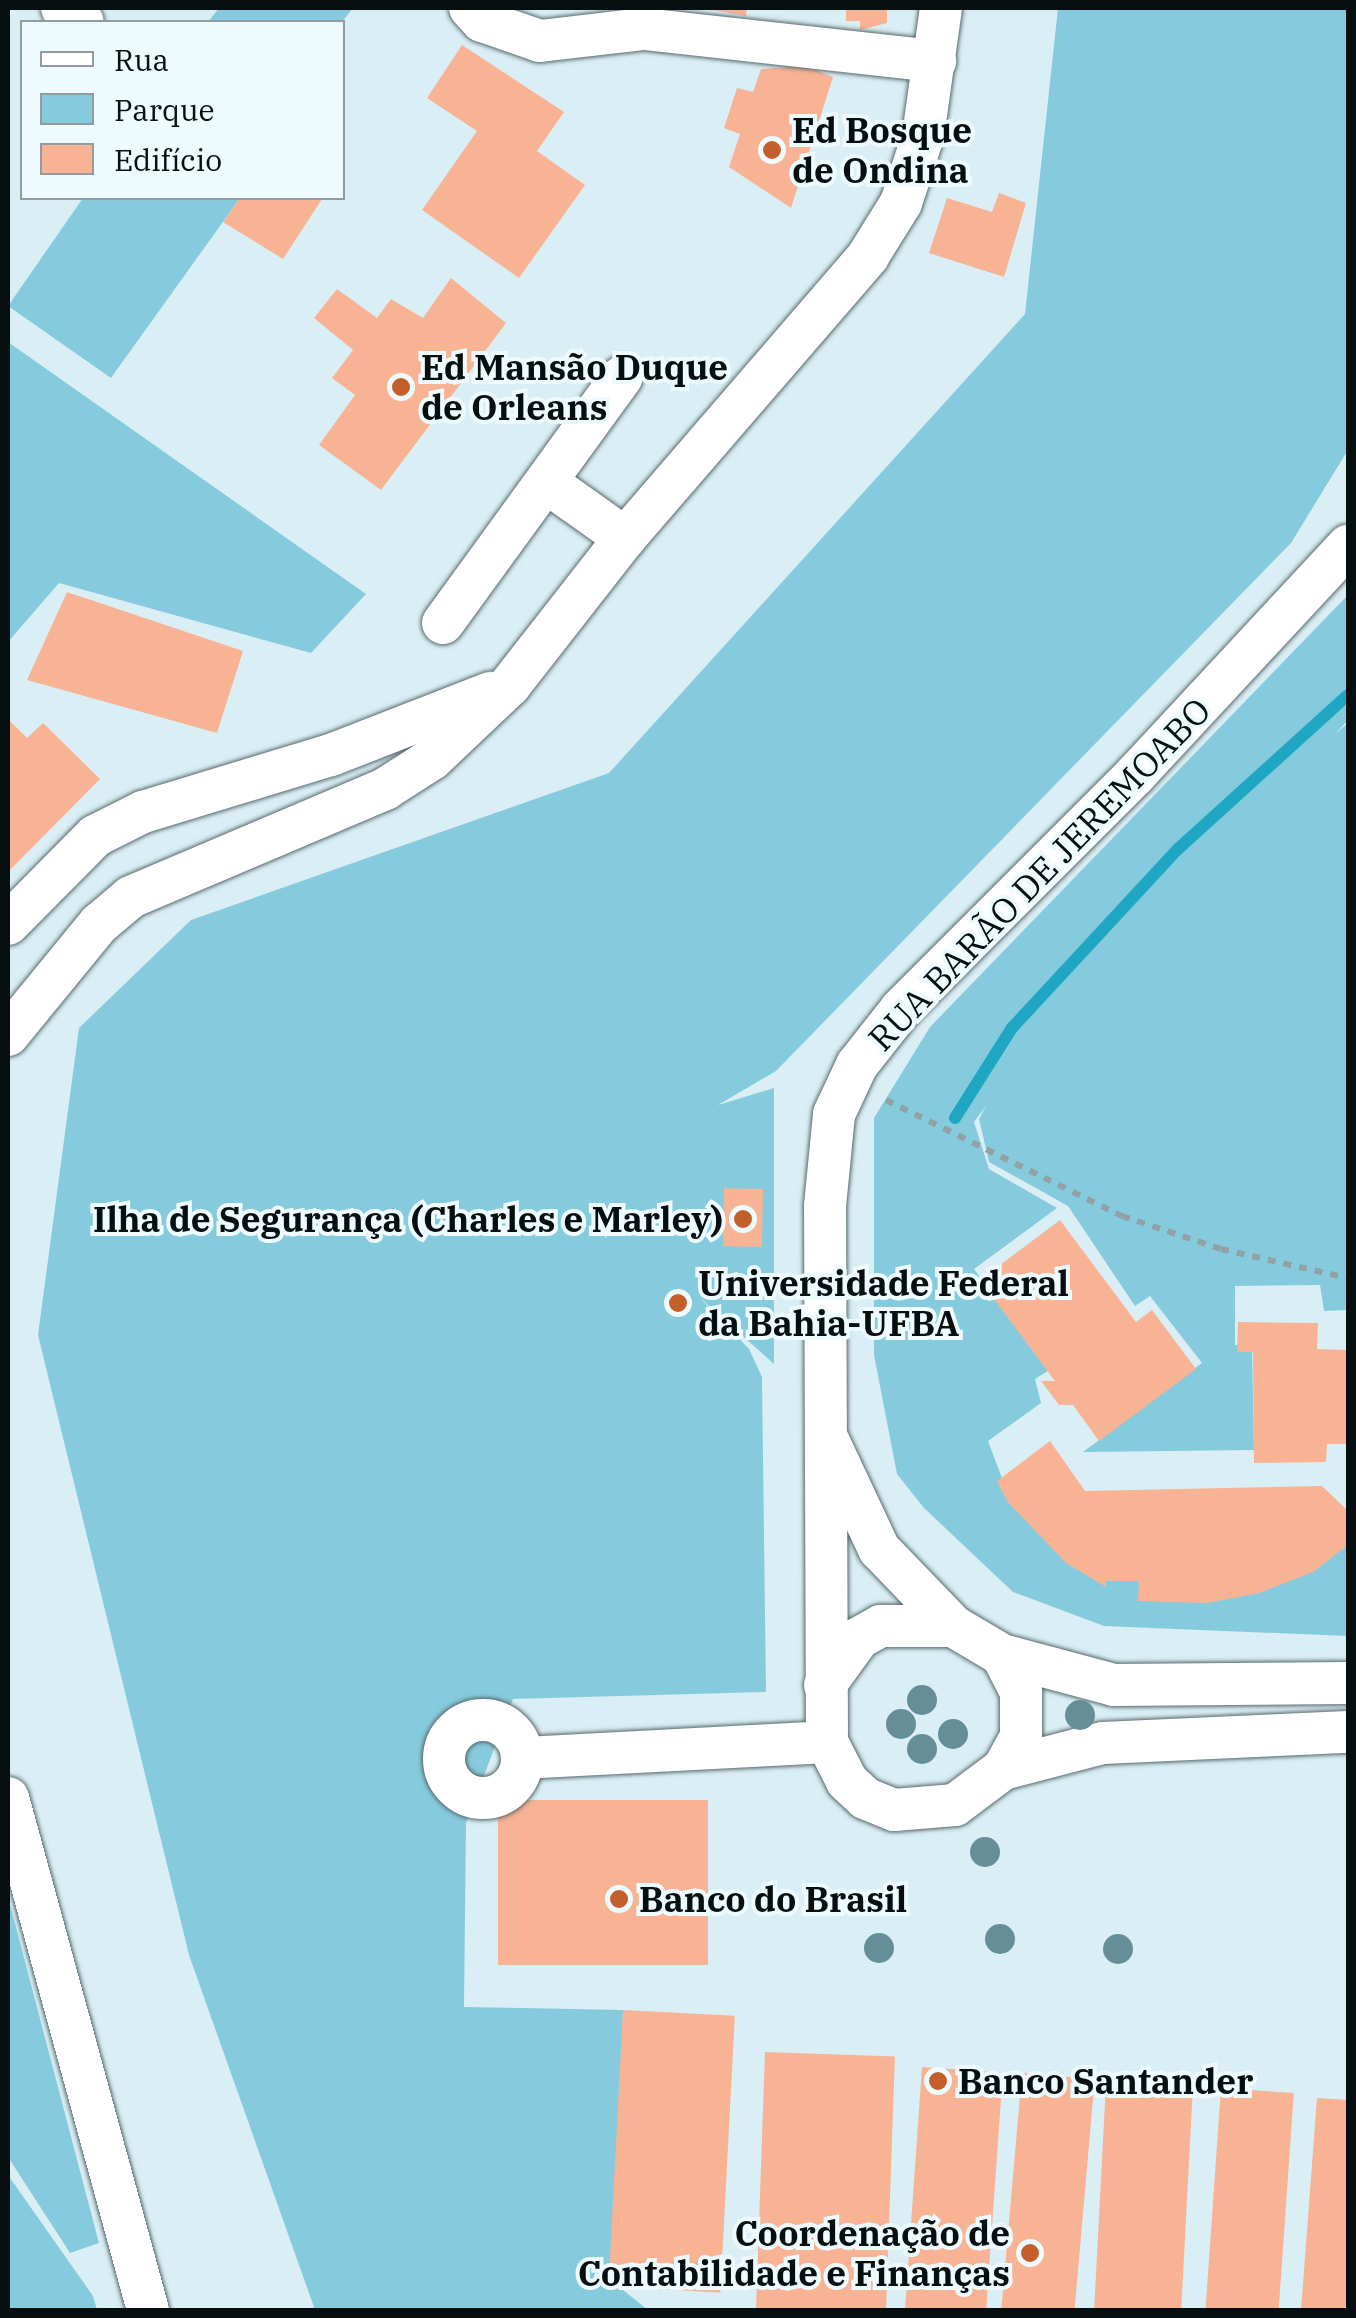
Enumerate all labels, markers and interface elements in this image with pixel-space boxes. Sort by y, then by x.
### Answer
legend [20,20,345,200]
text: Rua [114,40,169,79]
text: Parque [114,90,215,129]
place label: Ed Bosque de Ondina [792,109,972,191]
marker: Ed Bosque de Ondina [761,139,783,161]
text: Edifício [114,140,222,179]
place label: Ed Mansão Duque de Orleans [421,346,728,428]
marker: Ed Mansão Duque de Orleans [390,376,412,398]
street label: RUA BARÃO DE JEREMOABO [859,689,1219,1059]
place label: Ilha de Segurança (Charles e Marley) [93,1198,723,1240]
marker: Ilha de Segurança (Charles e Marley) [732,1208,754,1230]
place label: Universidade Federal da Bahia-UFBA [698,1262,1069,1344]
marker: Universidade Federal da Bahia-UFBA [667,1292,689,1314]
place label: Banco do Brasil [639,1878,907,1920]
marker: Banco do Brasil [608,1888,630,1910]
place label: Banco Santander [958,2060,1253,2102]
marker: Banco Santander [927,2070,949,2092]
place label: Coordenação de Contabilidade e Finanças [578,2212,1010,2294]
marker: Coordenação de Contabilidade e Finanças [1019,2242,1041,2264]

